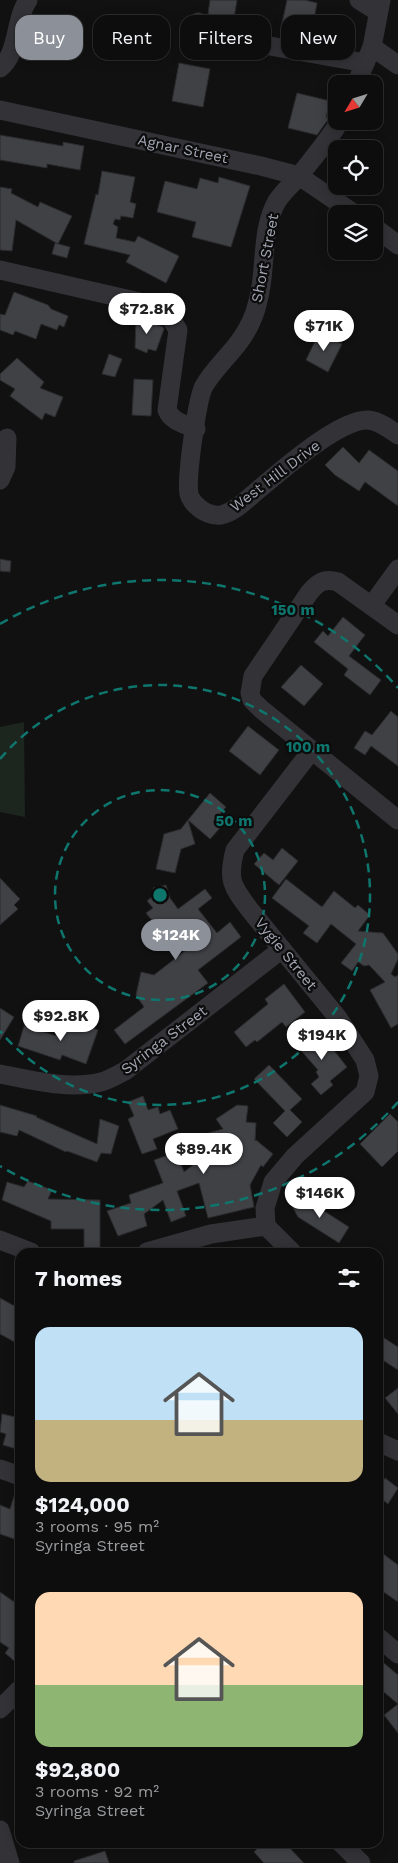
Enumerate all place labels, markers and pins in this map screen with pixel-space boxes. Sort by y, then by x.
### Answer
pin: $72.8K [106,292,188,335]
pin: $71K [294,310,354,352]
centre of rings [151,886,169,904]
pin: $124K [141,918,211,961]
pin: $92.8K [20,1000,102,1042]
pin: $194K [287,1018,357,1061]
pin: $89.4K [163,1132,245,1175]
pin: $146K [285,1176,355,1219]

